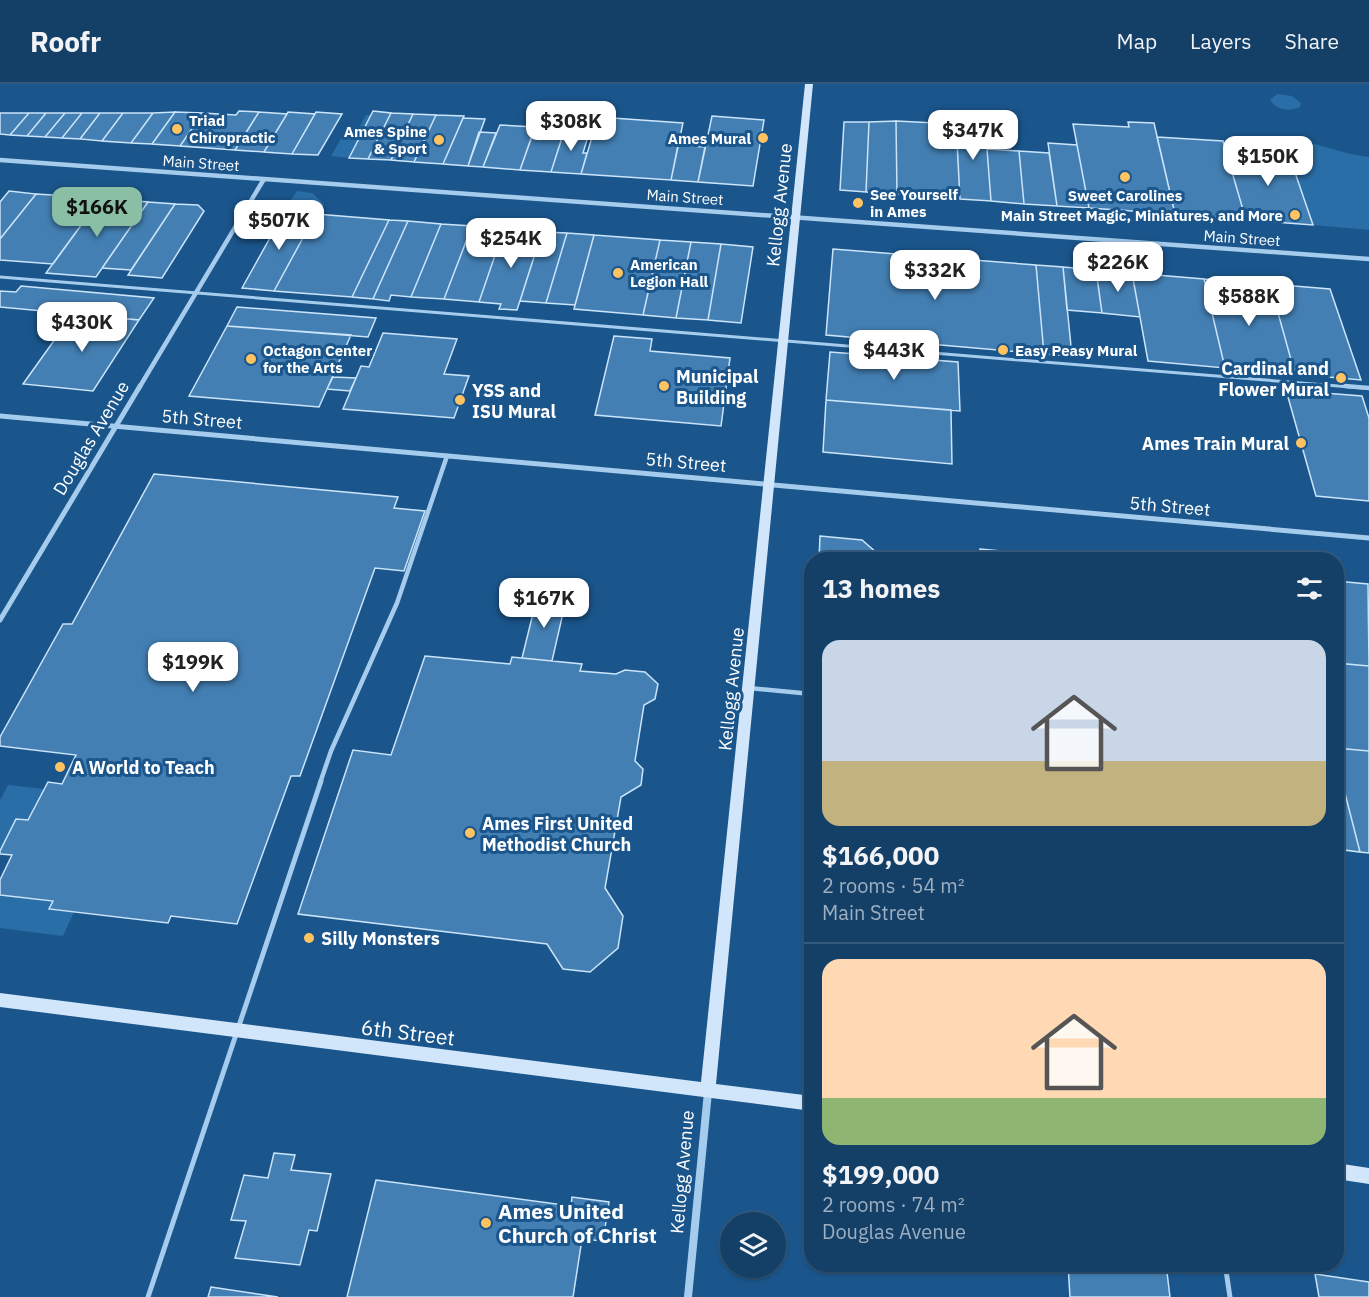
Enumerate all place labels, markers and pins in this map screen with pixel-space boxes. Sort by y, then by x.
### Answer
pin: $308K [529,101,613,152]
pin: $347K [931,110,1015,161]
place label: Triad Chiropractic [189,111,276,147]
marker: Triad Chiropractic [170,122,184,136]
place label: Ames Spine & Sport [344,122,427,158]
place label: Ames Mural [668,129,751,148]
marker: Ames Mural [756,131,770,145]
marker: Ames Spine & Sport [432,133,446,147]
pin: $150K [1226,136,1310,187]
marker: Sweet Carolines [1118,170,1132,184]
place label: See Yourself in Ames [870,185,959,221]
place label: Sweet Carolines [1068,186,1183,205]
pin: $166K [55,187,139,238]
marker: See Yourself in Ames [851,196,865,210]
pin: $507K [237,200,321,251]
place label: Main Street Magic, Miniatures, and More [1001,206,1283,225]
marker: Main Street Magic, Miniatures, and More [1288,208,1302,222]
pin: $254K [469,218,553,269]
pin: $226K [1076,242,1160,293]
pin: $332K [893,250,977,301]
place label: American Legion Hall [630,255,709,291]
marker: American Legion Hall [611,266,625,280]
pin: $588K [1207,276,1291,327]
pin: $430K [40,302,124,353]
pin: $443K [852,330,936,381]
place label: Octagon Center for the Arts [263,341,372,377]
place label: Easy Peasy Mural [1015,341,1138,360]
marker: Easy Peasy Mural [996,343,1010,357]
marker: Octagon Center for the Arts [244,352,258,366]
place label: Cardinal and Flower Mural [1218,357,1330,401]
place label: Municipal Building [676,365,759,409]
marker: Cardinal and Flower Mural [1334,371,1348,385]
place label: YSS and ISU Mural [472,379,556,423]
marker: Municipal Building [657,379,671,393]
marker: YSS and ISU Mural [453,393,467,407]
place label: Ames Train Mural [1142,432,1290,455]
marker: Ames Train Mural [1294,436,1308,450]
pin: $167K [502,578,586,629]
pin: $199K [151,642,235,693]
place label: A World to Teach [72,756,215,779]
marker: A World to Teach [53,760,67,774]
place label: Ames First United Methodist Church [482,812,633,856]
marker: Ames First United Methodist Church [463,826,477,840]
place label: Silly Monsters [321,927,440,950]
marker: Silly Monsters [302,931,316,945]
place label: Ames United Church of Christ [498,1197,657,1249]
marker: Ames United Church of Christ [479,1216,493,1230]

